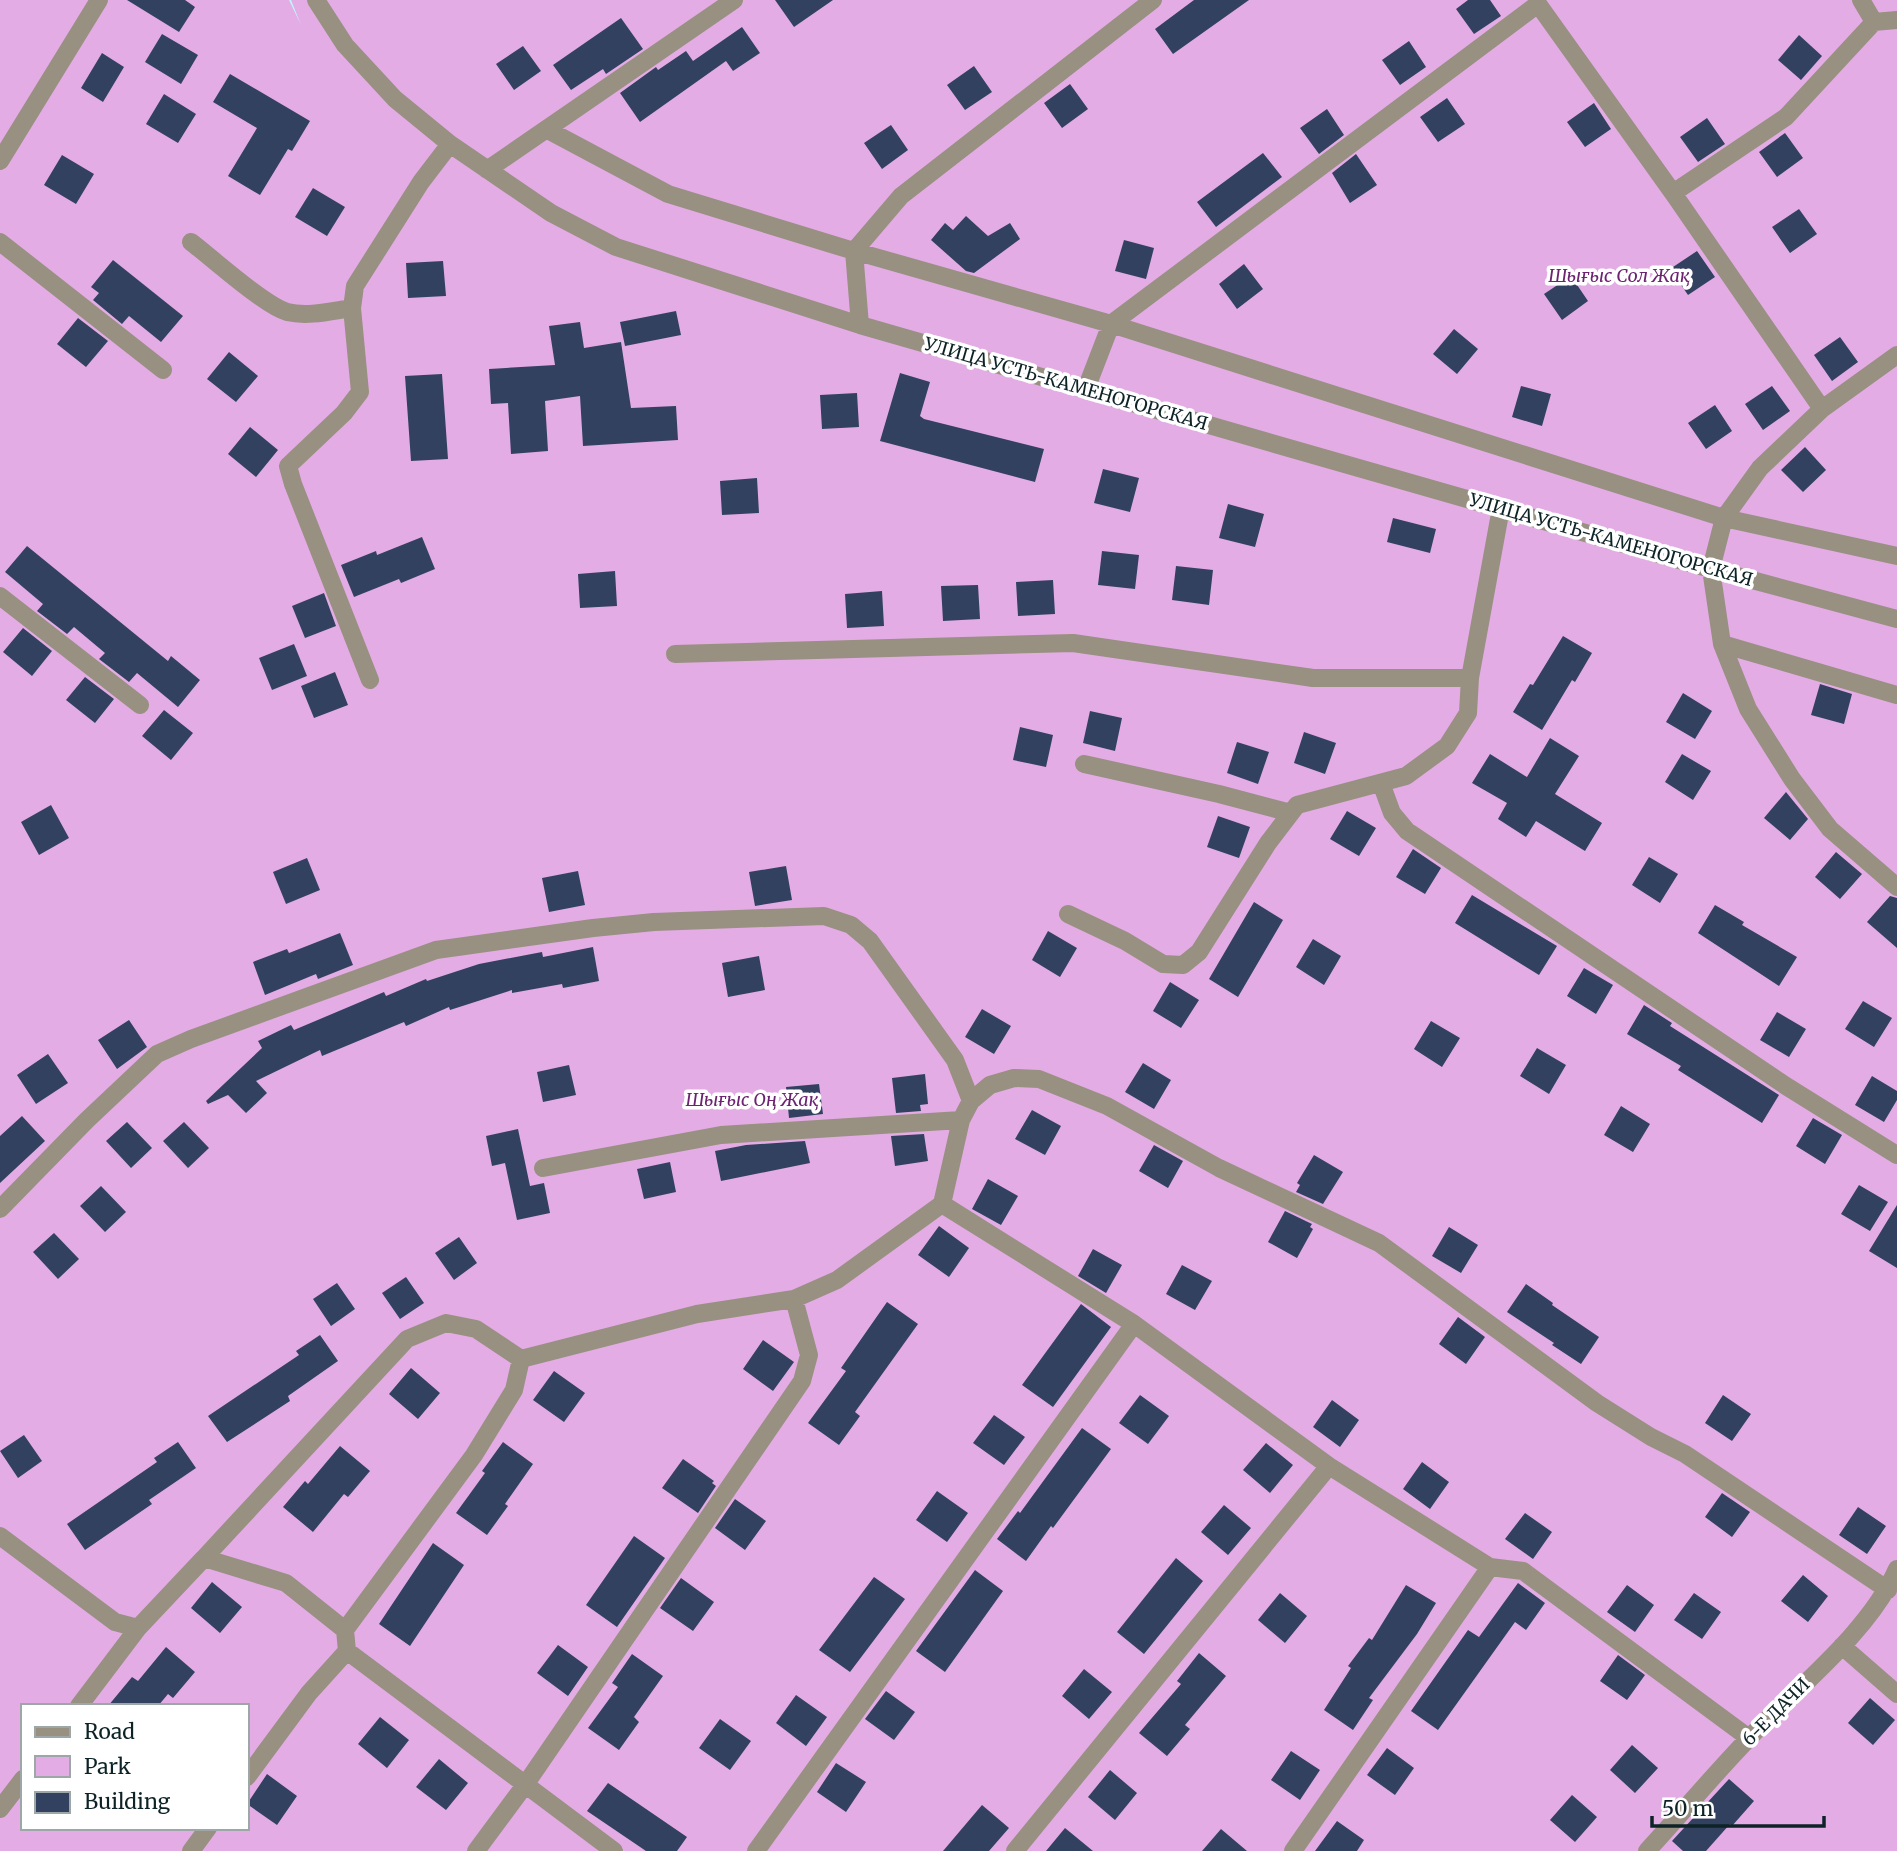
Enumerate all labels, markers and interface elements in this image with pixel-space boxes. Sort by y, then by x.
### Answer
park label: Шығыс Сол Жақ [1548,264,1690,287]
street label: УЛИЦА УСТЬ-КАМЕНОГОРСКАЯ [921,332,1211,435]
street label: УЛИЦА УСТЬ-КАМЕНОГОРСКАЯ [1466,488,1756,591]
park label: Шығыс Оң Жақ [685,1088,819,1111]
street label: 6-Е ДАЧИ [1737,1673,1814,1750]
legend [21,1704,248,1830]
text: Road [84,1718,135,1745]
text: Park [84,1753,131,1780]
scale bar [1652,1784,1824,1828]
text: Building [84,1788,171,1815]
text: 50 m [1662,1795,1713,1822]

